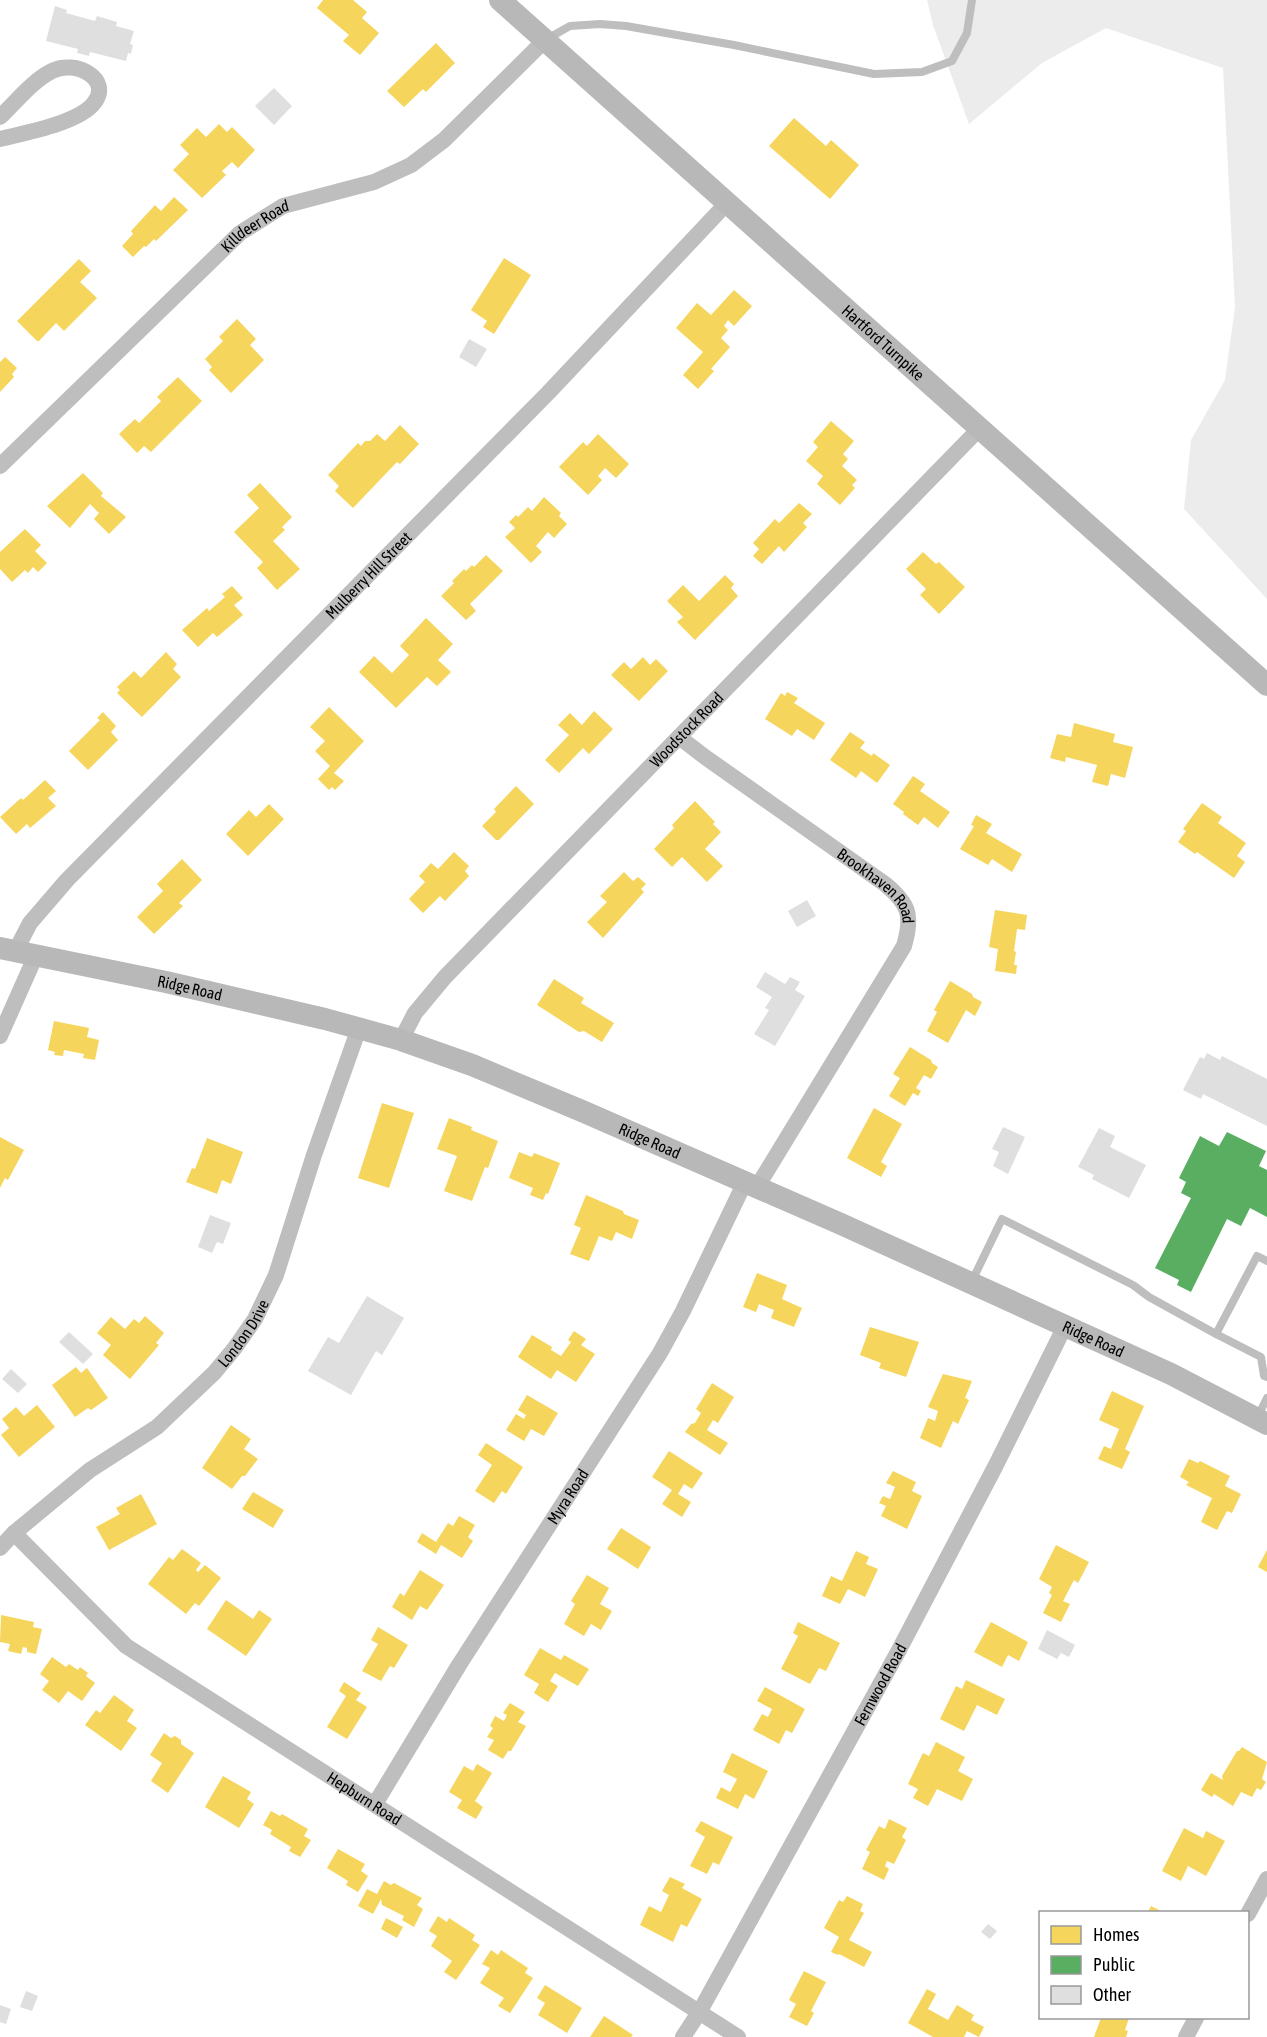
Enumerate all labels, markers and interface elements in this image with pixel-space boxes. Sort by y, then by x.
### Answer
street label: Killdeer Road [217,196,291,256]
street label: Hartford Turnpike [839,301,928,384]
street label: Mulberry Hill Street [322,528,415,622]
street label: Woodstock Road [646,688,727,770]
street label: Brookhaven Road [834,844,918,924]
street label: Ridge Road [156,971,224,1004]
street label: Ridge Road [616,1119,684,1162]
street label: London Drive [214,1297,272,1370]
street label: Ridge Road [1060,1317,1127,1361]
street label: Myra Road [543,1465,592,1527]
street label: Fernwood Road [850,1640,910,1728]
street label: Hepburn Road [324,1768,405,1829]
legend [1039,1911,1249,2019]
text: Homes [1093,1924,1139,1945]
text: Public [1093,1954,1135,1975]
text: Other [1093,1984,1132,2005]

